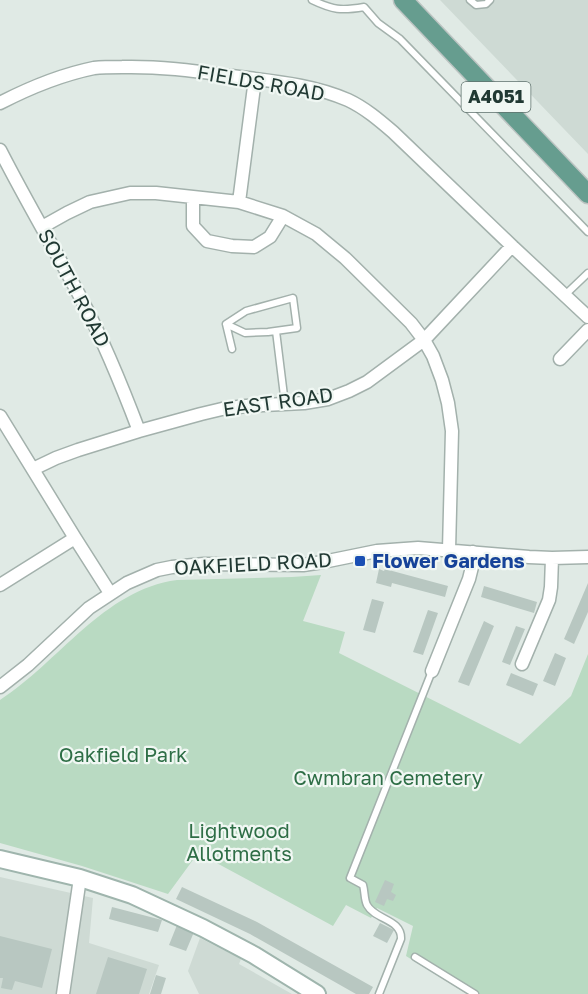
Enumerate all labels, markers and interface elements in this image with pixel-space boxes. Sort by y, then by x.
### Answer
street label: FIELDS ROAD [196,59,327,105]
road number: A4051 [462,82,530,112]
street label: SOUTH ROAD [34,224,116,351]
street label: EAST ROAD [221,381,334,421]
street label: OAKFIELD ROAD [174,547,332,579]
place label: Flower Gardens [372,548,525,572]
marker: Flower Gardens [353,554,367,568]
park label: Oakfield Park [59,742,187,766]
park label: Cwmbran Cemetery [293,765,483,789]
park label: Lightwood Allotments [186,818,292,865]

